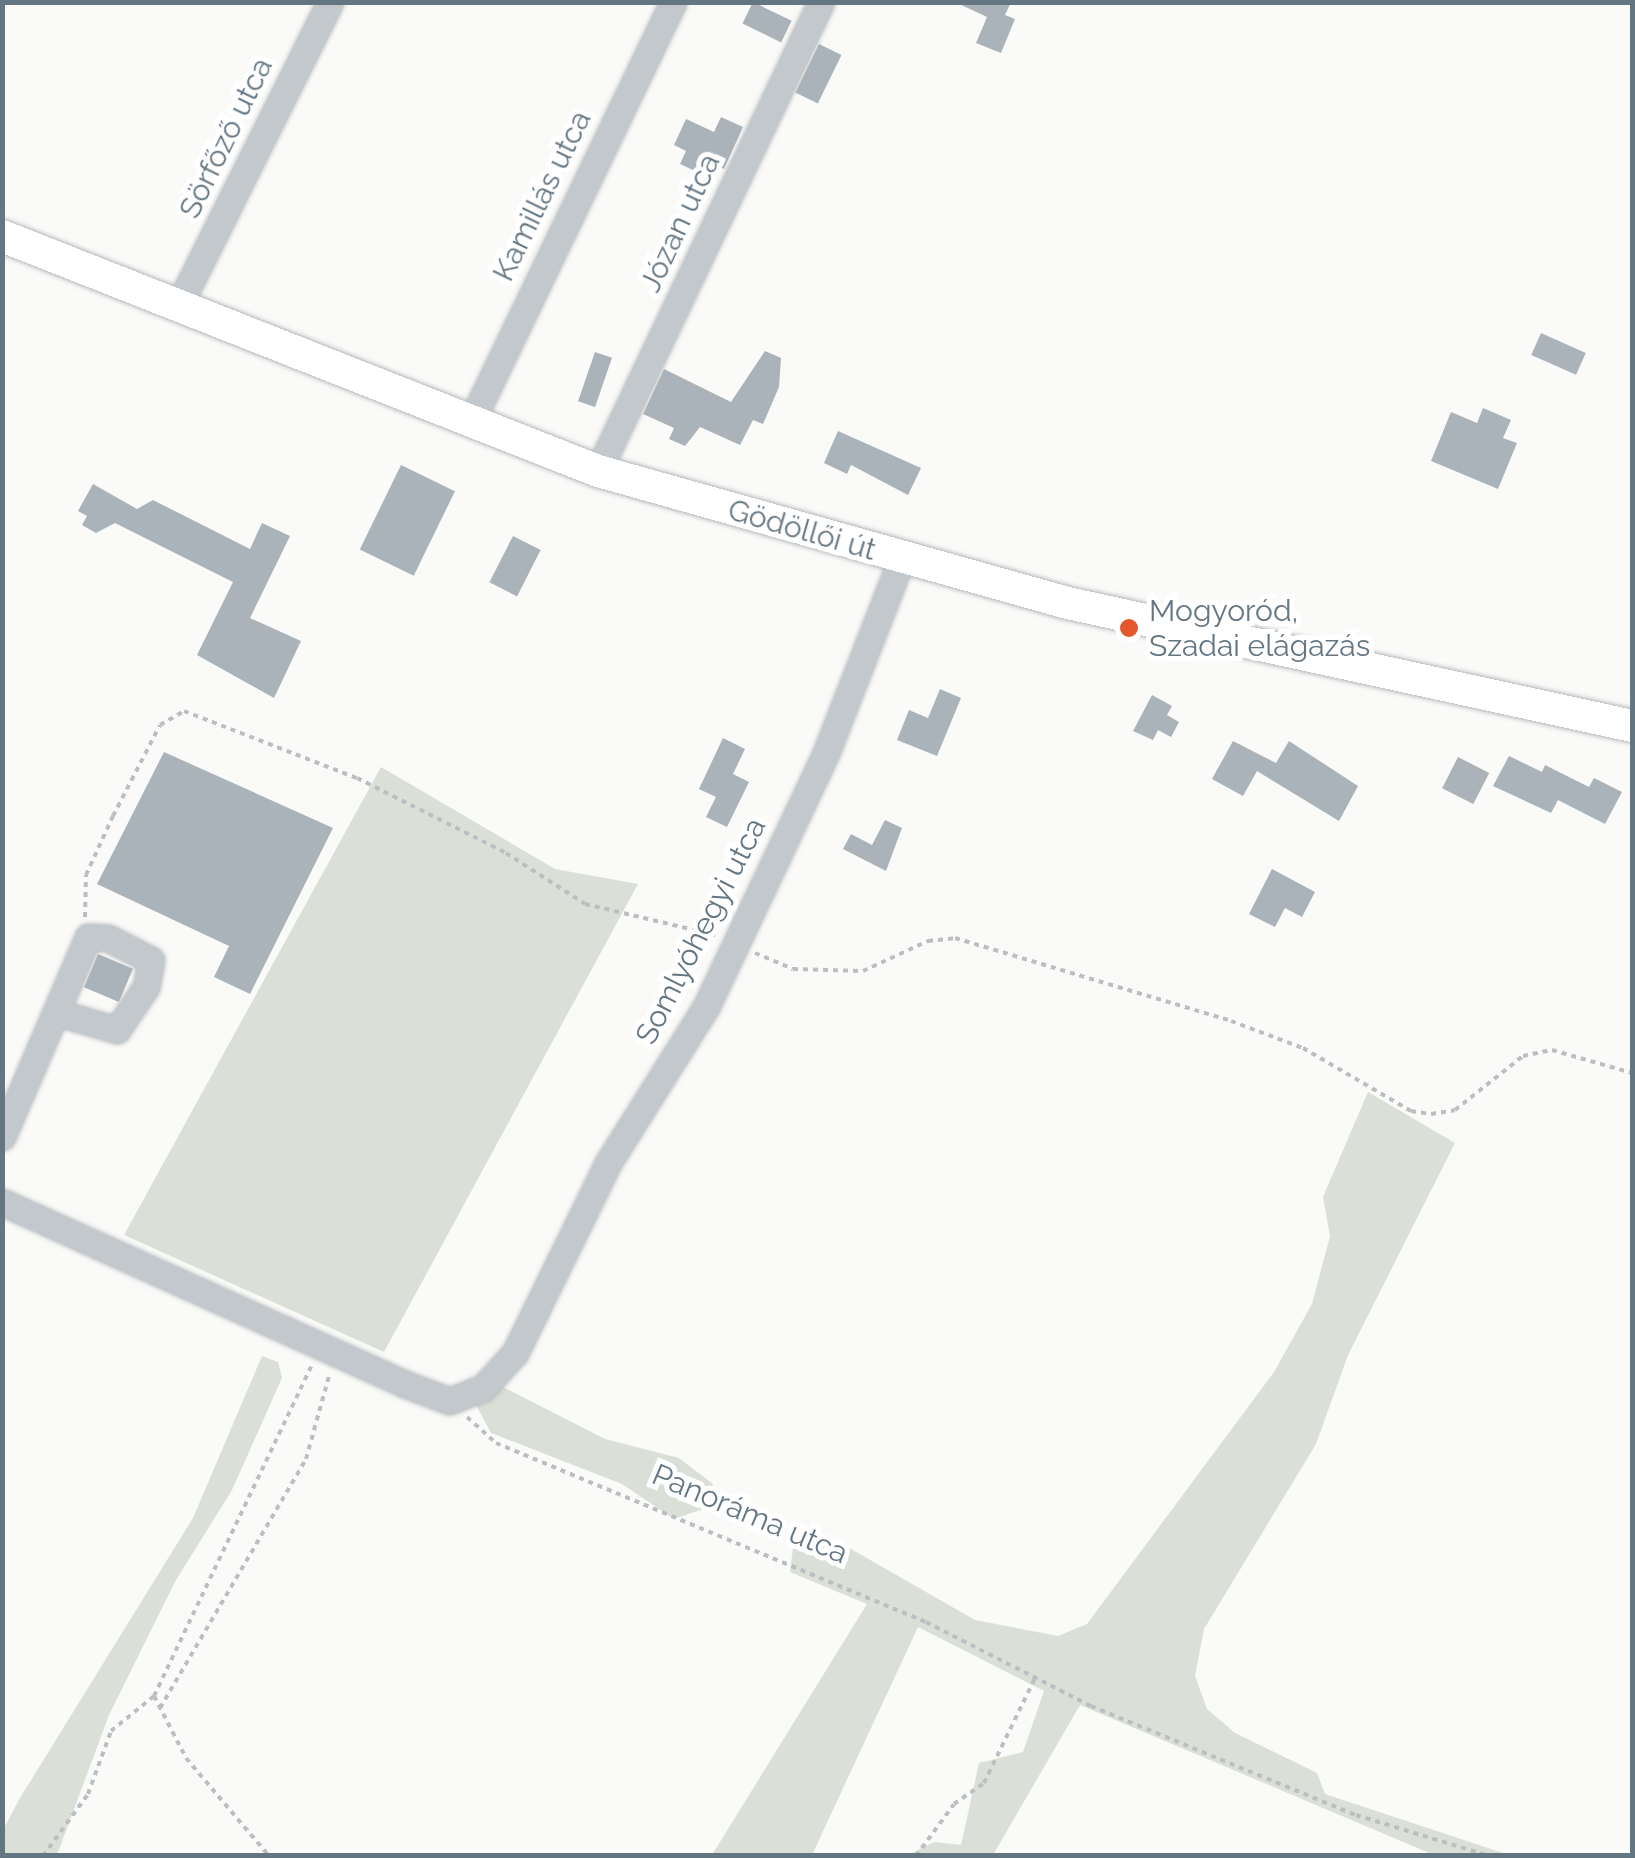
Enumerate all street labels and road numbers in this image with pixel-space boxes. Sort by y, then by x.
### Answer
street label: Sörfőző utca [172,52,280,224]
street label: Kamillás utca [485,105,599,287]
street label: Józan utca [632,148,728,298]
street label: Gödöllői út [724,492,880,568]
street label: Somlyóhegyi utca [628,812,774,1050]
street label: Panoráma utca [647,1457,853,1571]

